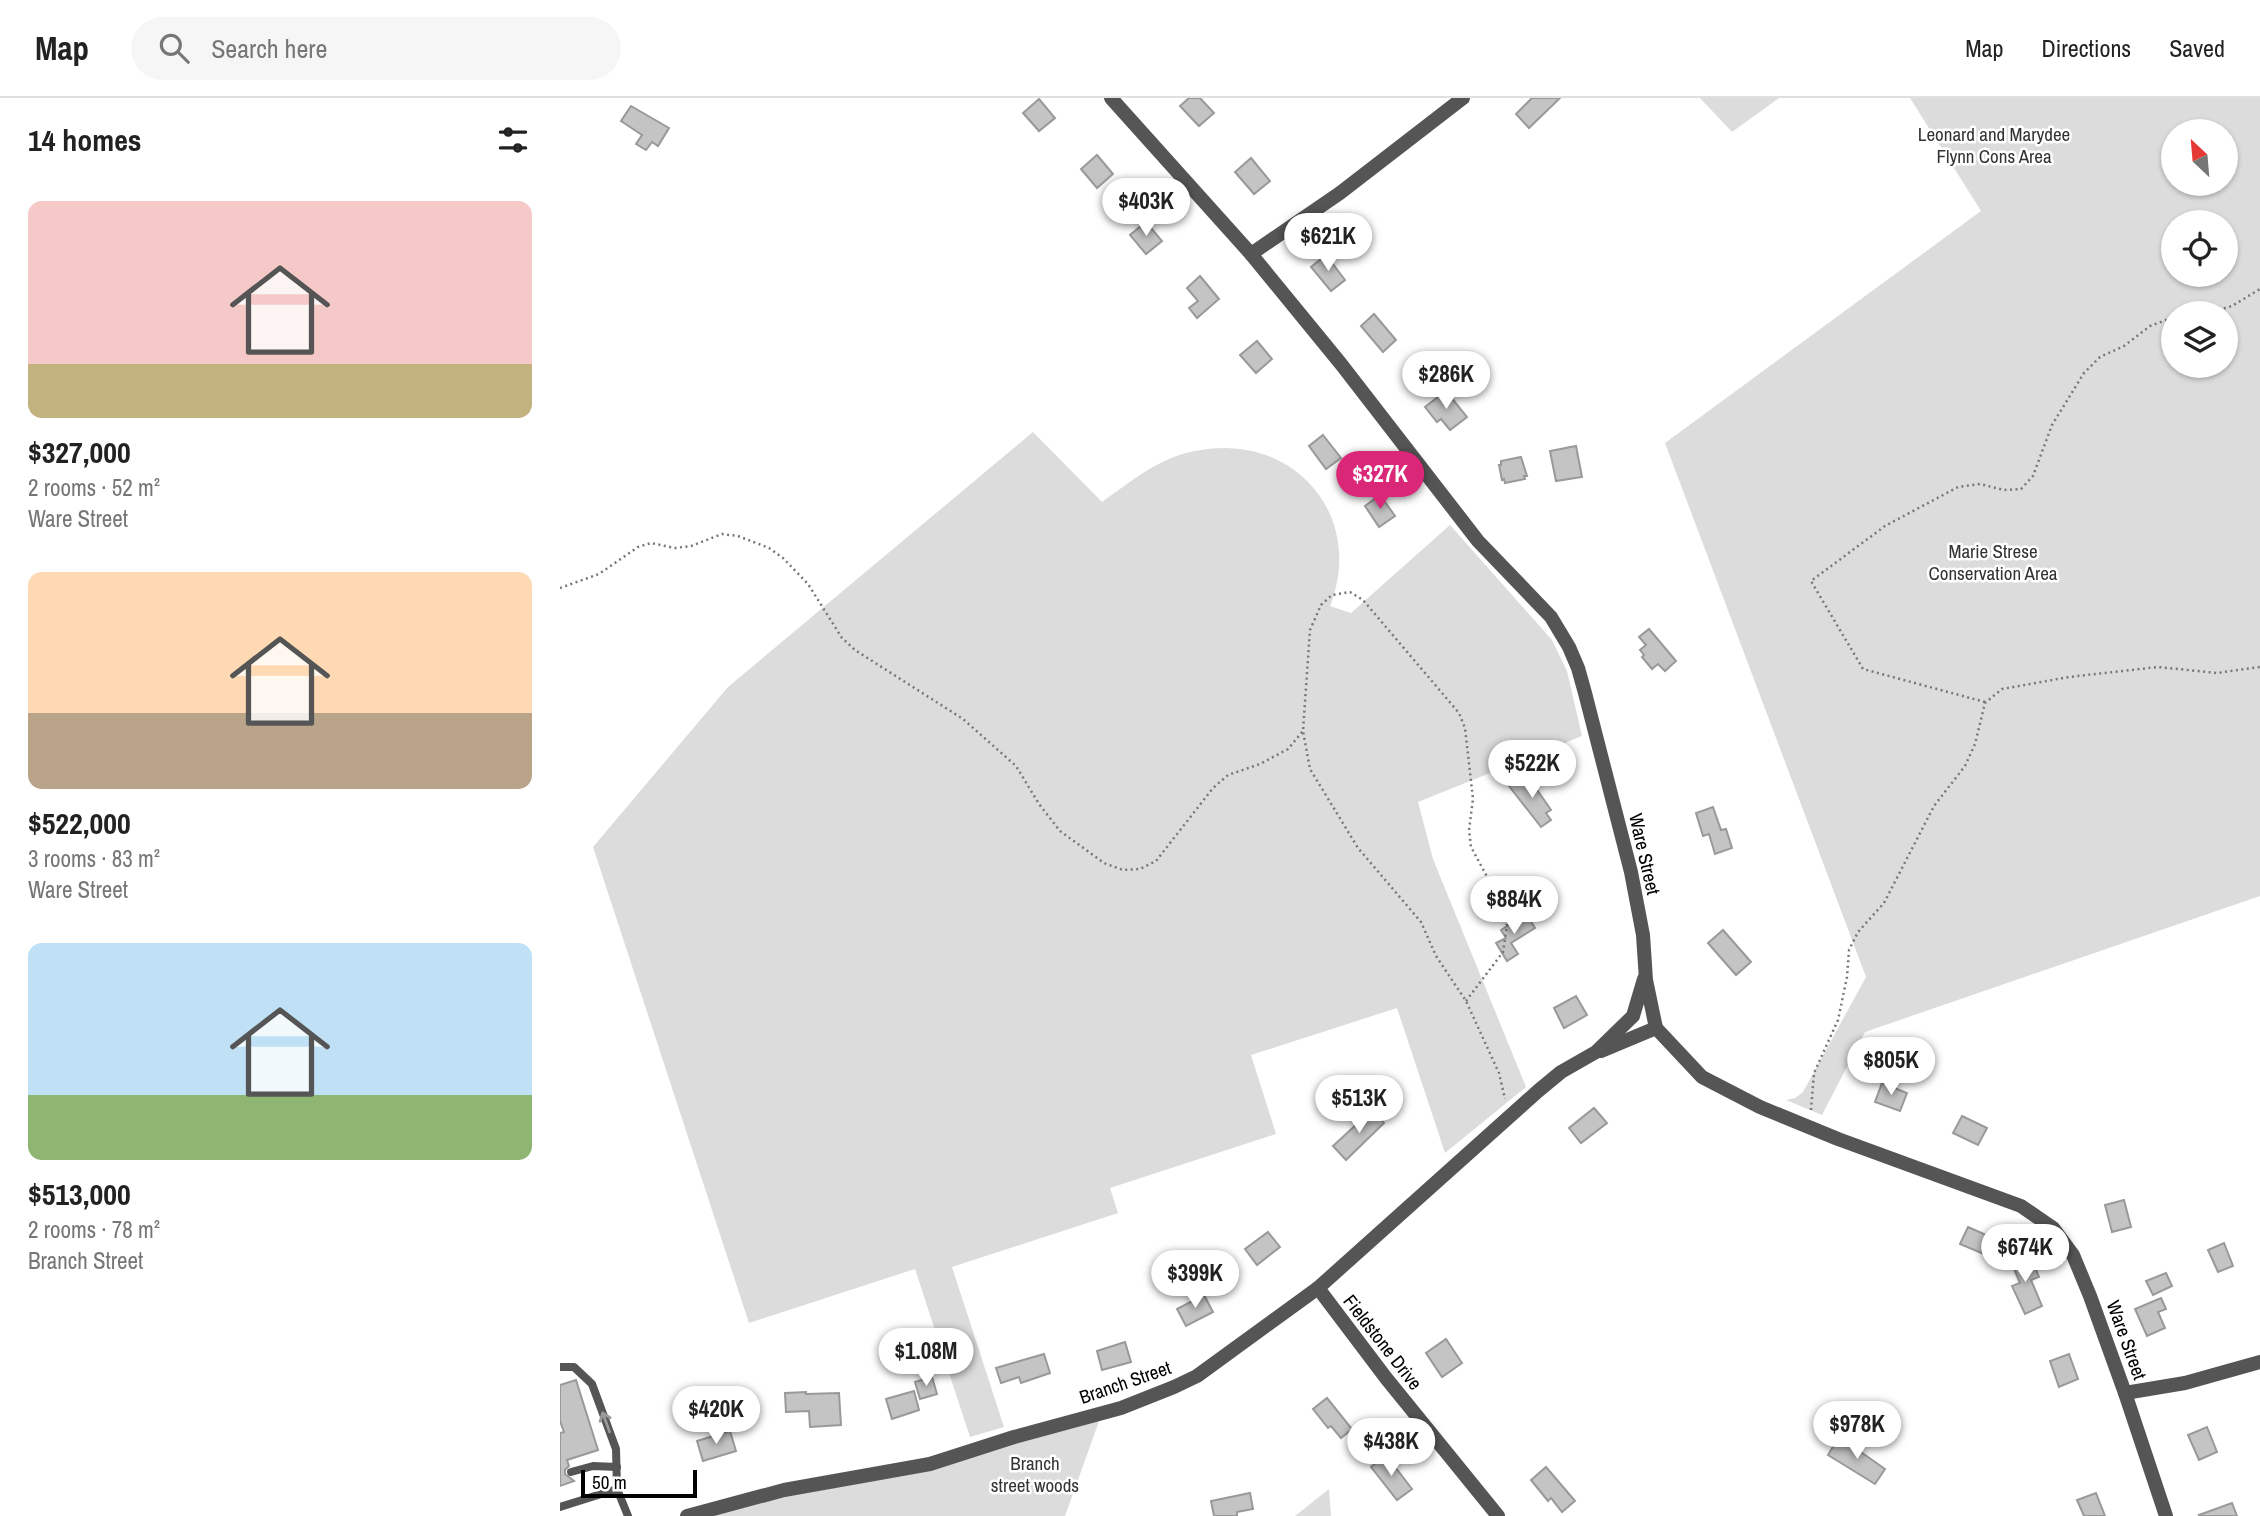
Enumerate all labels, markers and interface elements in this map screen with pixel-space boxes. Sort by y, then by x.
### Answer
search box [131,17,621,80]
text: Map [35,26,89,70]
icon: search [155,29,193,67]
text: Search here [211,31,327,66]
text: Map [1965,32,2003,64]
text: Directions [2041,32,2131,64]
text: Saved [2169,32,2225,64]
north arrow [2161,119,2238,196]
map controls [2161,119,2238,378]
text: 14 homes [28,120,142,160]
icon: filters [494,121,532,159]
park label: Leonard and Marydee Flynn Cons Area [1918,121,2070,169]
pin: $403K [1097,178,1195,238]
text: $403K [1118,185,1174,216]
button: locate [2161,210,2238,287]
pin: $621K [1279,214,1377,273]
text: $621K [1300,220,1356,251]
icon: home [217,247,343,373]
button: layers [2161,301,2238,378]
pin: $286K [1397,352,1495,411]
text: $286K [1418,358,1474,389]
text: $327,000 [28,432,131,472]
pin: $327K [1331,452,1429,511]
text: $327K [1352,458,1408,489]
text: 2 rooms · 52 m² [28,472,160,503]
text: Ware Street [28,503,128,534]
park label: Marie Strese Conservation Area [1928,538,2058,586]
icon: home [217,618,343,744]
pin: $522K [1483,740,1581,800]
text: $522K [1504,747,1560,778]
text: $522,000 [28,803,131,843]
street label: Ware Street [1623,811,1667,898]
text: 3 rooms · 83 m² [28,843,160,874]
text: Ware Street [28,874,128,905]
pin: $884K [1465,876,1563,936]
text: $884K [1486,883,1542,914]
icon: home [217,989,343,1115]
pin: $805K [1842,1038,1940,1097]
text: $805K [1863,1044,1919,1075]
pin: $513K [1310,1076,1408,1135]
text: $513K [1331,1082,1387,1113]
text: $513,000 [28,1174,131,1214]
text: 2 rooms · 78 m² [28,1214,160,1245]
pin: $674K [1976,1224,2074,1284]
text: $674K [1997,1231,2053,1262]
text: Branch Street [28,1245,143,1276]
pin: $399K [1146,1250,1244,1310]
text: $399K [1167,1257,1223,1288]
street label: Fieldstone Drive [1338,1289,1428,1395]
street label: Ware Street [2101,1297,2154,1384]
pin: $1.08M [869,1328,983,1388]
text: $1.08M [895,1335,957,1366]
street label: Branch Street [1076,1354,1175,1410]
pin: $420K [667,1386,765,1446]
text: $420K [688,1393,744,1424]
pin: $978K [1808,1402,1906,1461]
text: $978K [1829,1408,1885,1439]
one-way arrow [599,1412,611,1434]
pin: $438K [1342,1418,1440,1478]
text: $438K [1363,1425,1419,1456]
park label: Branch street woods [991,1450,1079,1498]
scale bar [581,1467,696,1499]
text: 50 m [592,1469,627,1495]

